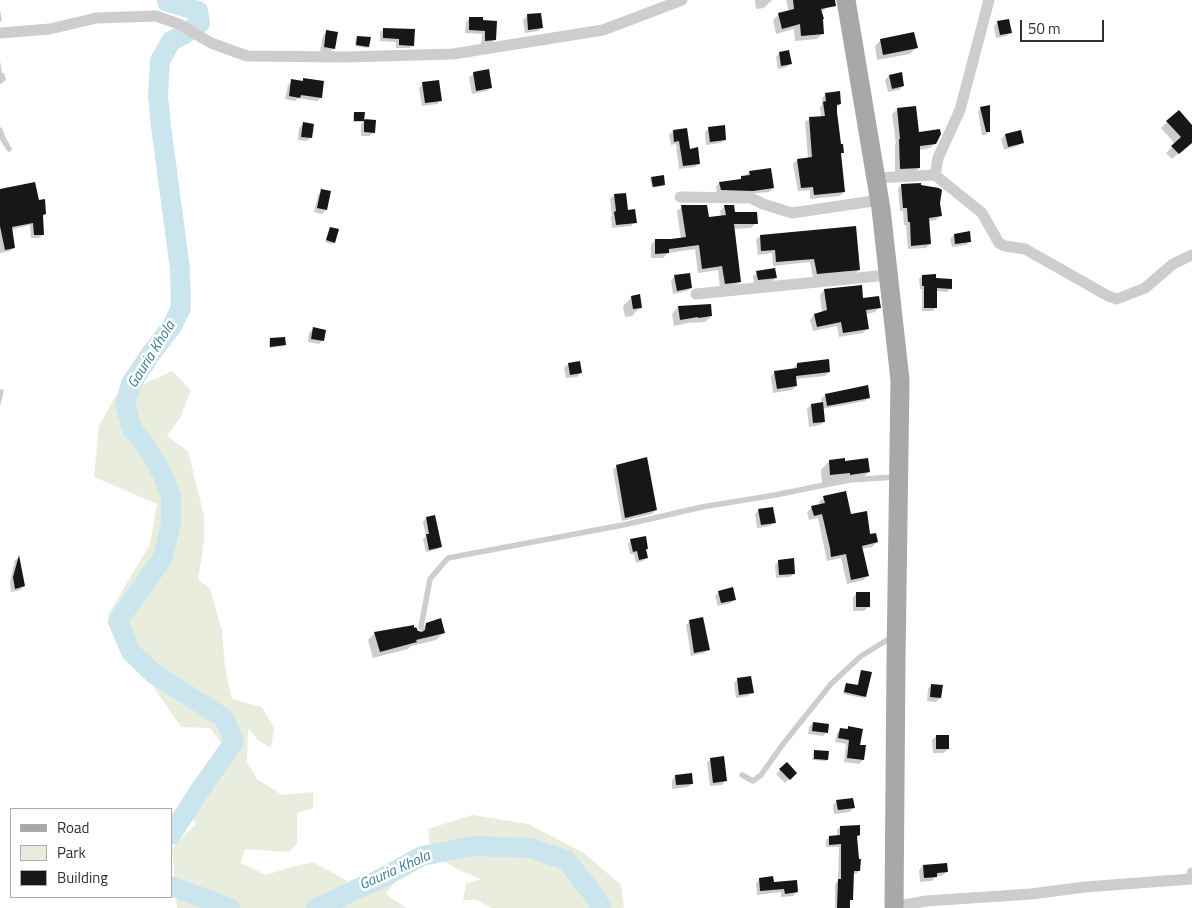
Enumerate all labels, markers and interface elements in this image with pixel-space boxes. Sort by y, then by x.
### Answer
scale bar [1022,10,1106,42]
text: 50 m [1028,17,1061,40]
water label: Gauria Khola [124,318,180,392]
legend [10,808,172,898]
text: Road [57,816,89,839]
text: Park [57,841,86,864]
water label: Gauria Khola [357,847,433,895]
text: Building [57,866,108,889]

